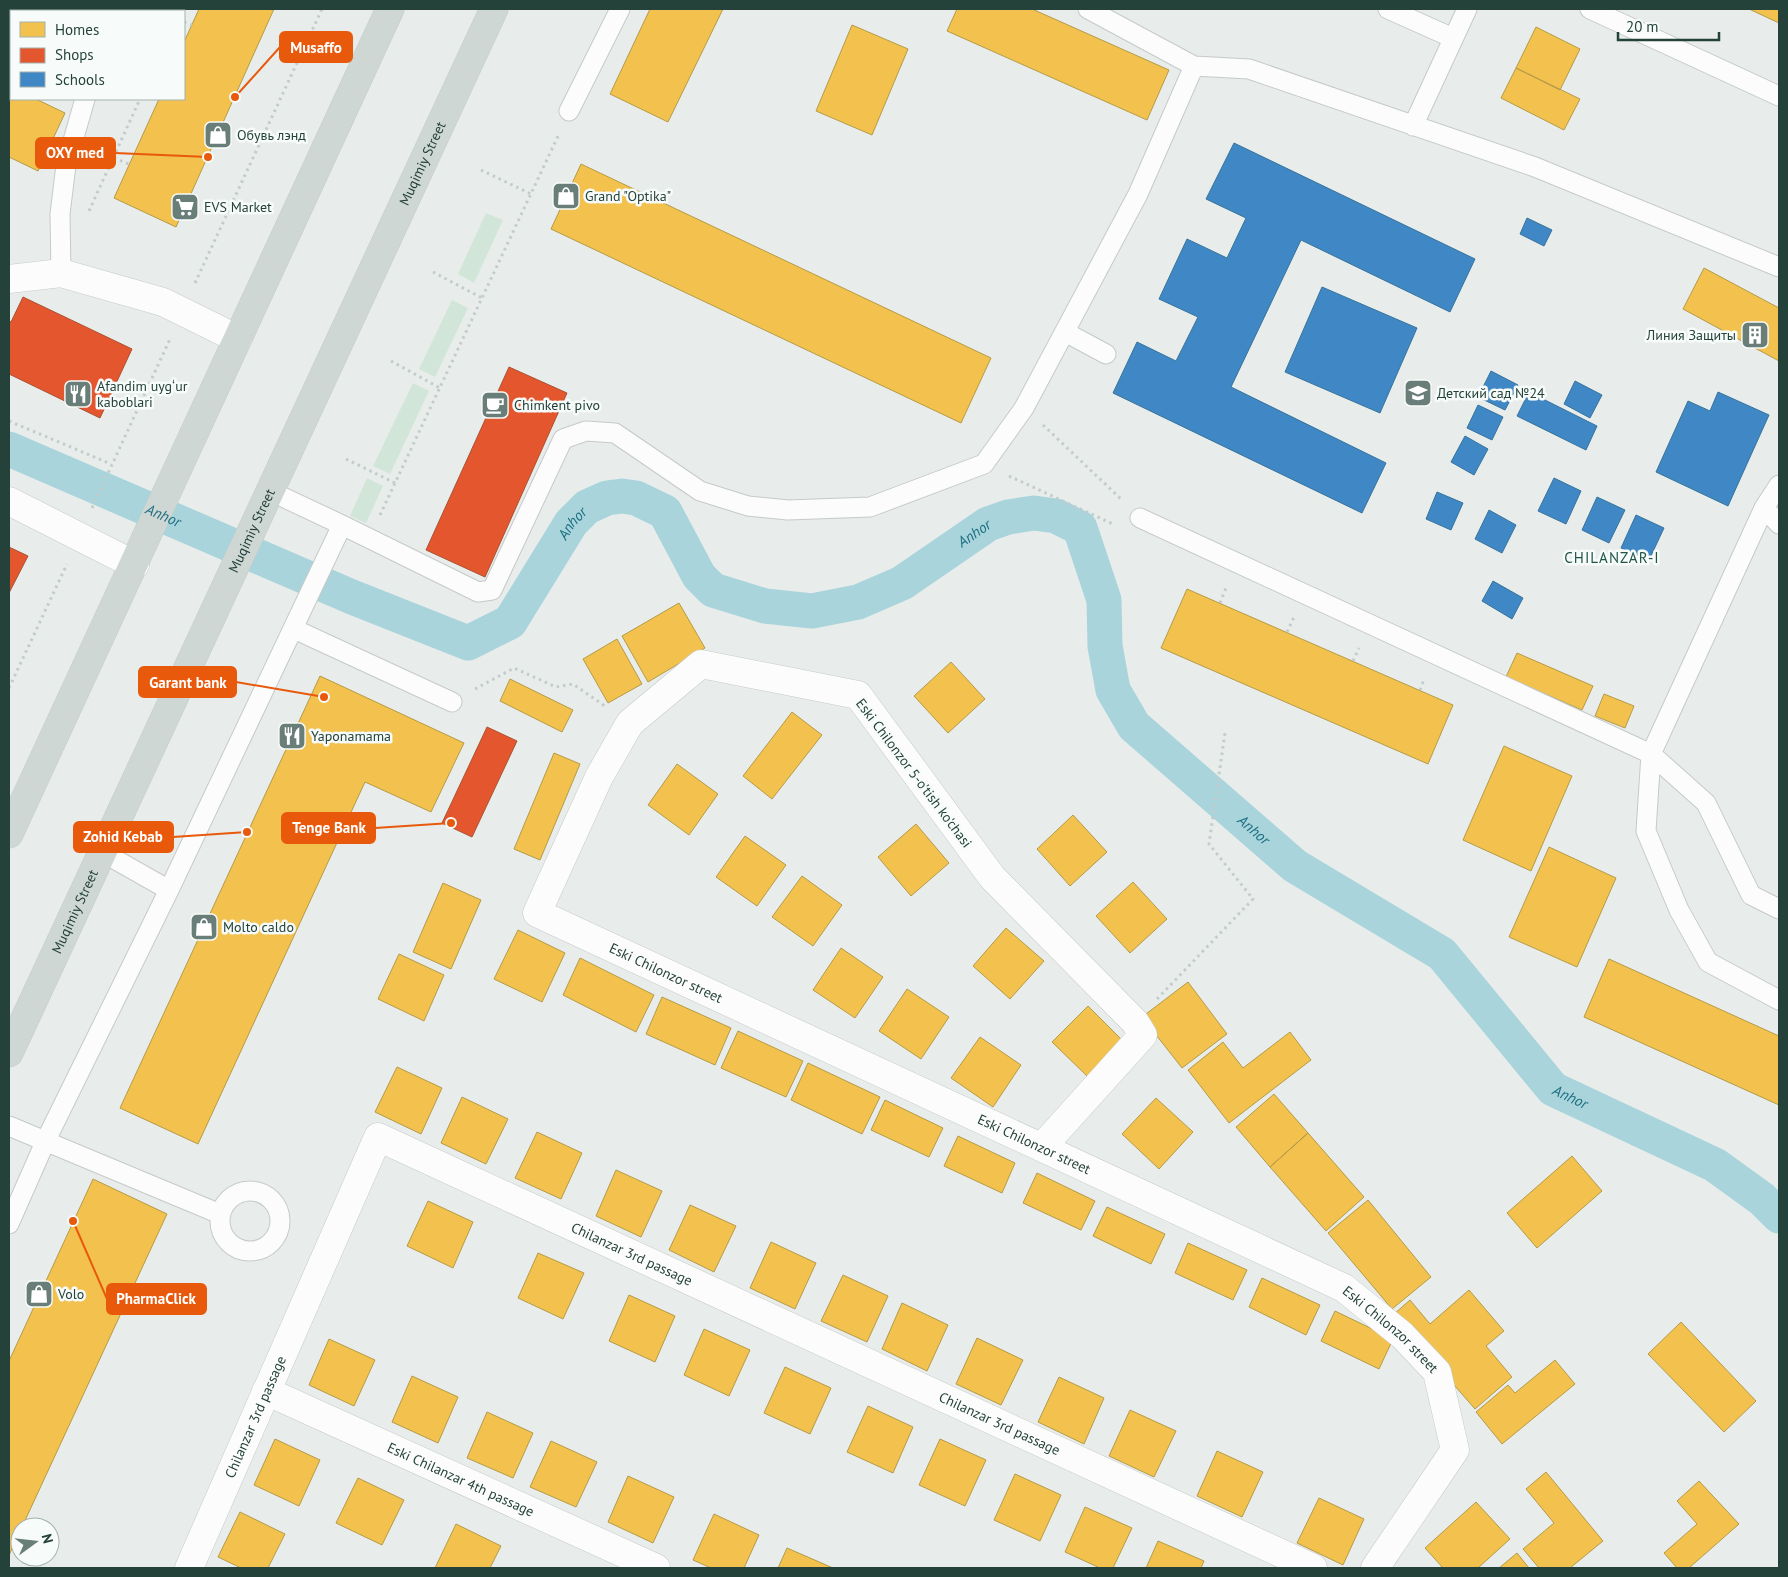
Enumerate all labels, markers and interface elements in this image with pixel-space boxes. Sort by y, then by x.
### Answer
legend [10,10,185,100]
scale bar [1618,10,1719,42]
text: 20 m [1626,17,1659,36]
text: Homes [55,20,99,39]
callout: Musaffo [280,32,352,62]
text: Musaffo [290,38,342,57]
text: Shops [55,45,94,64]
text: Schools [55,70,105,89]
street label: Muqimiy Street [395,118,450,208]
shop icon: Обувь лэнд [203,120,233,150]
place label: Обувь лэнд [237,126,306,144]
callout: OXY med [36,138,115,168]
text: OXY med [46,143,104,162]
shop icon: Grand "Optika" [551,181,581,211]
place label: Grand "Optika" [585,187,671,205]
supermarket icon: EVS Market [170,192,200,222]
place label: EVS Market [204,198,272,216]
building icon: Линия Защиты [1740,320,1770,350]
place label: Линия Защиты [1646,326,1736,344]
place label: Afandim uygʻur kaboblari [97,377,188,411]
school or university icon: Детский сад №24 [1403,378,1433,408]
restaurant icon: Afandim uygʻur kaboblari [63,379,93,409]
place label: Детский сад №24 [1437,384,1545,402]
cafe icon: Chimkent pivo [480,390,510,420]
place label: Chimkent pivo [514,396,600,414]
street label: Muqimiy Street [224,485,279,576]
water label: Anhor [142,499,185,531]
water label: Anhor [553,502,591,544]
water label: Anhor [953,514,995,552]
district label: CHILANZAR-I [1564,548,1660,567]
callout: Garant bank [139,667,236,697]
text: Garant bank [149,673,227,692]
street label: Eski Chilonzor 5-o'tish ko'chasi [852,695,976,851]
restaurant icon: Yaponamama [277,721,307,751]
place label: Yaponamama [311,727,391,745]
water label: Anhor [1233,810,1275,849]
callout: Tenge Bank [282,813,375,843]
text: Tenge Bank [292,818,366,837]
callout: Zohid Kebab [74,822,173,852]
text: Zohid Kebab [83,827,163,846]
street label: Muqimiy Street [47,866,102,956]
shop icon: Molto caldo [189,912,219,942]
place label: Molto caldo [223,918,294,936]
street label: Eski Chilonzor street [607,939,726,1007]
water label: Anhor [1549,1080,1592,1113]
street label: Eski Chilonzor street [975,1110,1094,1178]
street label: Chilanzar 3rd passage [568,1218,695,1290]
shop icon: Volo [24,1279,54,1309]
street label: Eski Chilonzor street [1339,1282,1442,1377]
callout: PharmaClick [107,1284,206,1314]
place label: Volo [57,1285,84,1303]
text: PharmaClick [116,1289,196,1308]
street label: Chilanzar 3rd passage [221,1353,290,1481]
street label: Chilanzar 3rd passage [936,1388,1063,1459]
street label: Eski Chilanzar 4th passage [385,1438,537,1521]
north arrow [10,1517,60,1567]
text: N [38,1532,57,1545]

